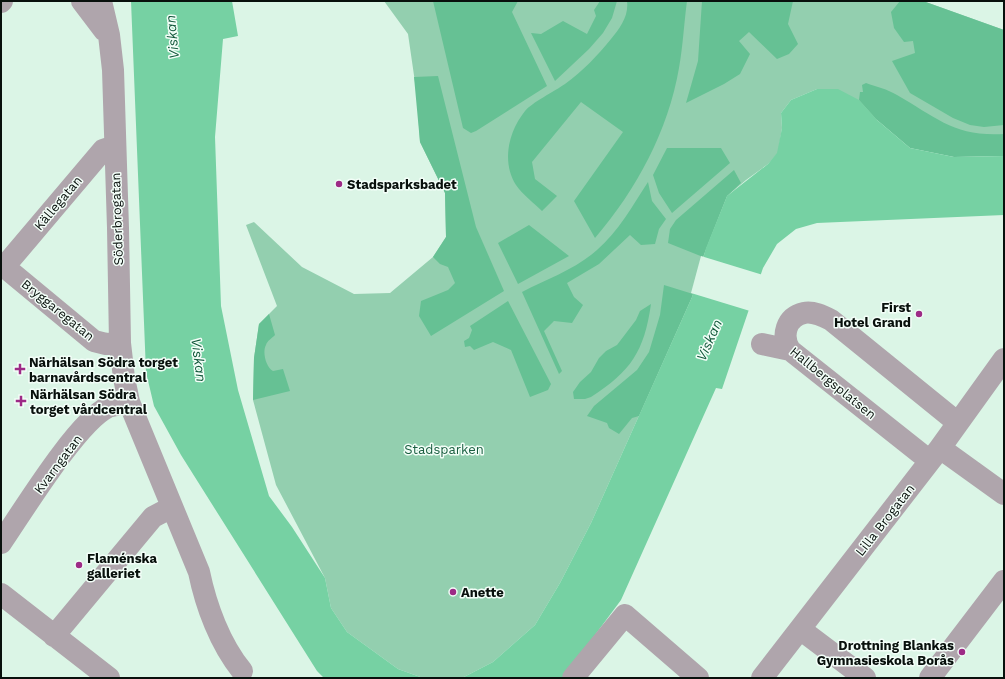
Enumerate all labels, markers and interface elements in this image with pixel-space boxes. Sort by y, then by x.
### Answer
water label: Viskan [162,14,182,60]
street label: Söderbrogatan [108,172,126,266]
street label: Källegatan [31,173,85,233]
place label: Stadsparksbadet [347,177,457,192]
marker: Stadsparksbadet [334,179,344,189]
street label: Bryggaregatan [19,276,97,344]
place label: First Hotel Grand [834,300,911,330]
marker: First Hotel Grand [914,309,924,319]
water label: Viskan [693,317,725,363]
water label: Viskan [188,337,210,383]
street label: Hallbergsplatsen [787,344,879,422]
place label: Närhälsan Södra torget barnavårdscentral [29,355,178,385]
marker: Närhälsan Södra torget barnavårdscentral [14,363,26,375]
place label: Närhälsan Södra torget vårdcentral [30,387,148,417]
marker: Närhälsan Södra torget vårdcentral [15,395,27,407]
street label: Kvarngatan [31,431,85,497]
park label: Stadsparken [404,442,484,457]
street label: Lilla Brogatan [852,481,918,559]
place label: Flaménska galleriet [87,551,158,581]
marker: Flaménska galleriet [74,560,84,570]
place label: Anette [461,585,504,600]
marker: Anette [448,587,458,597]
place label: Drottning Blankas Gymnasieskola Borås [817,638,954,668]
marker: Drottning Blankas Gymnasieskola Borås [957,647,967,657]

